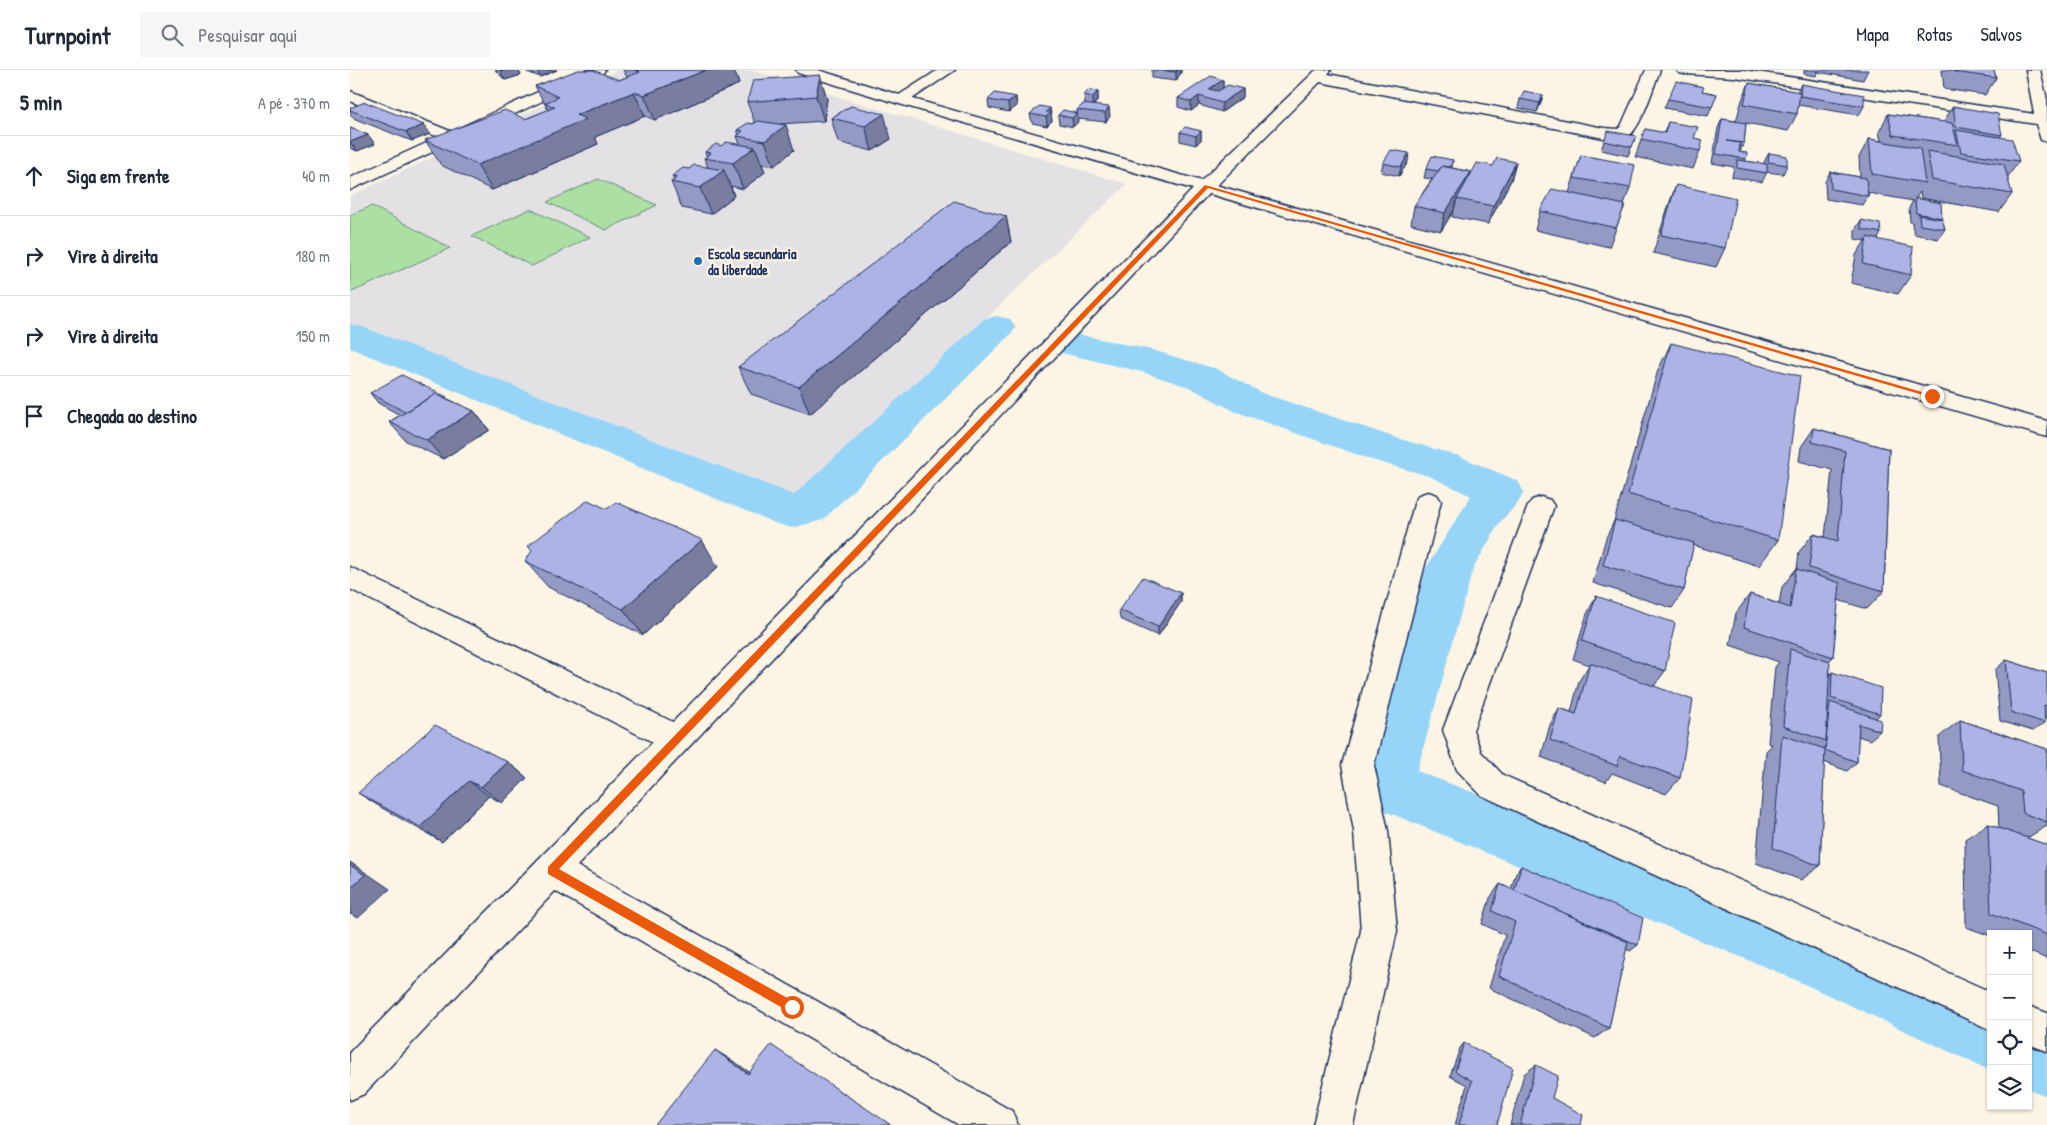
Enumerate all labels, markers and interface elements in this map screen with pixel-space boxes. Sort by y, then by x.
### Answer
search box [140,12,490,57]
text: Turnpoint [25,19,110,51]
icon: search [158,21,186,49]
text: Pesquisar aqui [198,22,298,48]
text: Mapa [1856,22,1889,47]
text: Rotas [1917,22,1953,47]
text: Salvos [1981,22,2022,47]
text: 5 min [20,88,62,117]
text: A pé · 370 m [258,92,330,114]
icon: ahead [20,162,48,190]
text: Siga em frente [67,163,170,189]
text: 40 m [302,165,330,187]
icon: right [20,242,48,270]
text: Vire à direita [67,243,158,269]
place label: Escola secundaria da liberdade [708,244,797,279]
text: 180 m [296,245,330,267]
marker: Escola secundaria da liberdade [692,255,704,267]
icon: right [20,322,48,350]
text: Vire à direita [67,323,158,349]
text: 150 m [296,325,330,347]
route end [1921,385,1944,408]
icon: arrive [20,402,48,430]
text: Chegada ao destino [67,403,197,429]
map controls [1987,930,2032,1110]
button: + [1987,930,2032,975]
button: − [1987,975,2032,1020]
route start [781,996,804,1019]
button: locate [1987,1020,2032,1065]
button: layers [1987,1065,2032,1110]

